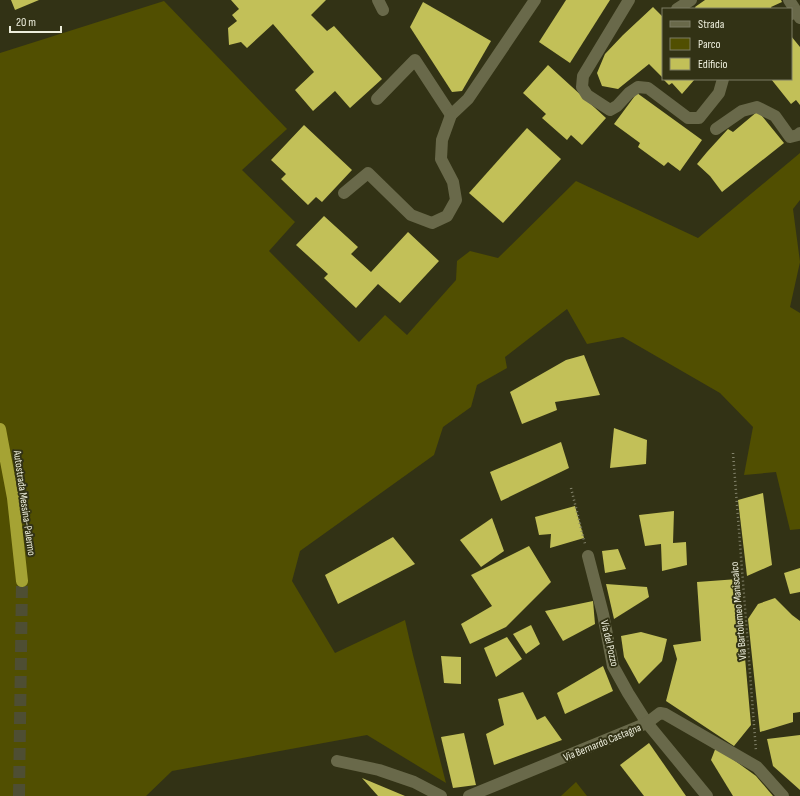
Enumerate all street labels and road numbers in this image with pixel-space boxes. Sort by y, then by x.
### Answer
street label: Autostrada Messina-Palermo [11,449,38,557]
street label: Via Bartolomeo Maniscalco [728,561,749,661]
street label: Via del Pozzo [598,619,621,668]
street label: Via Bernardo Castagna [562,721,643,764]

